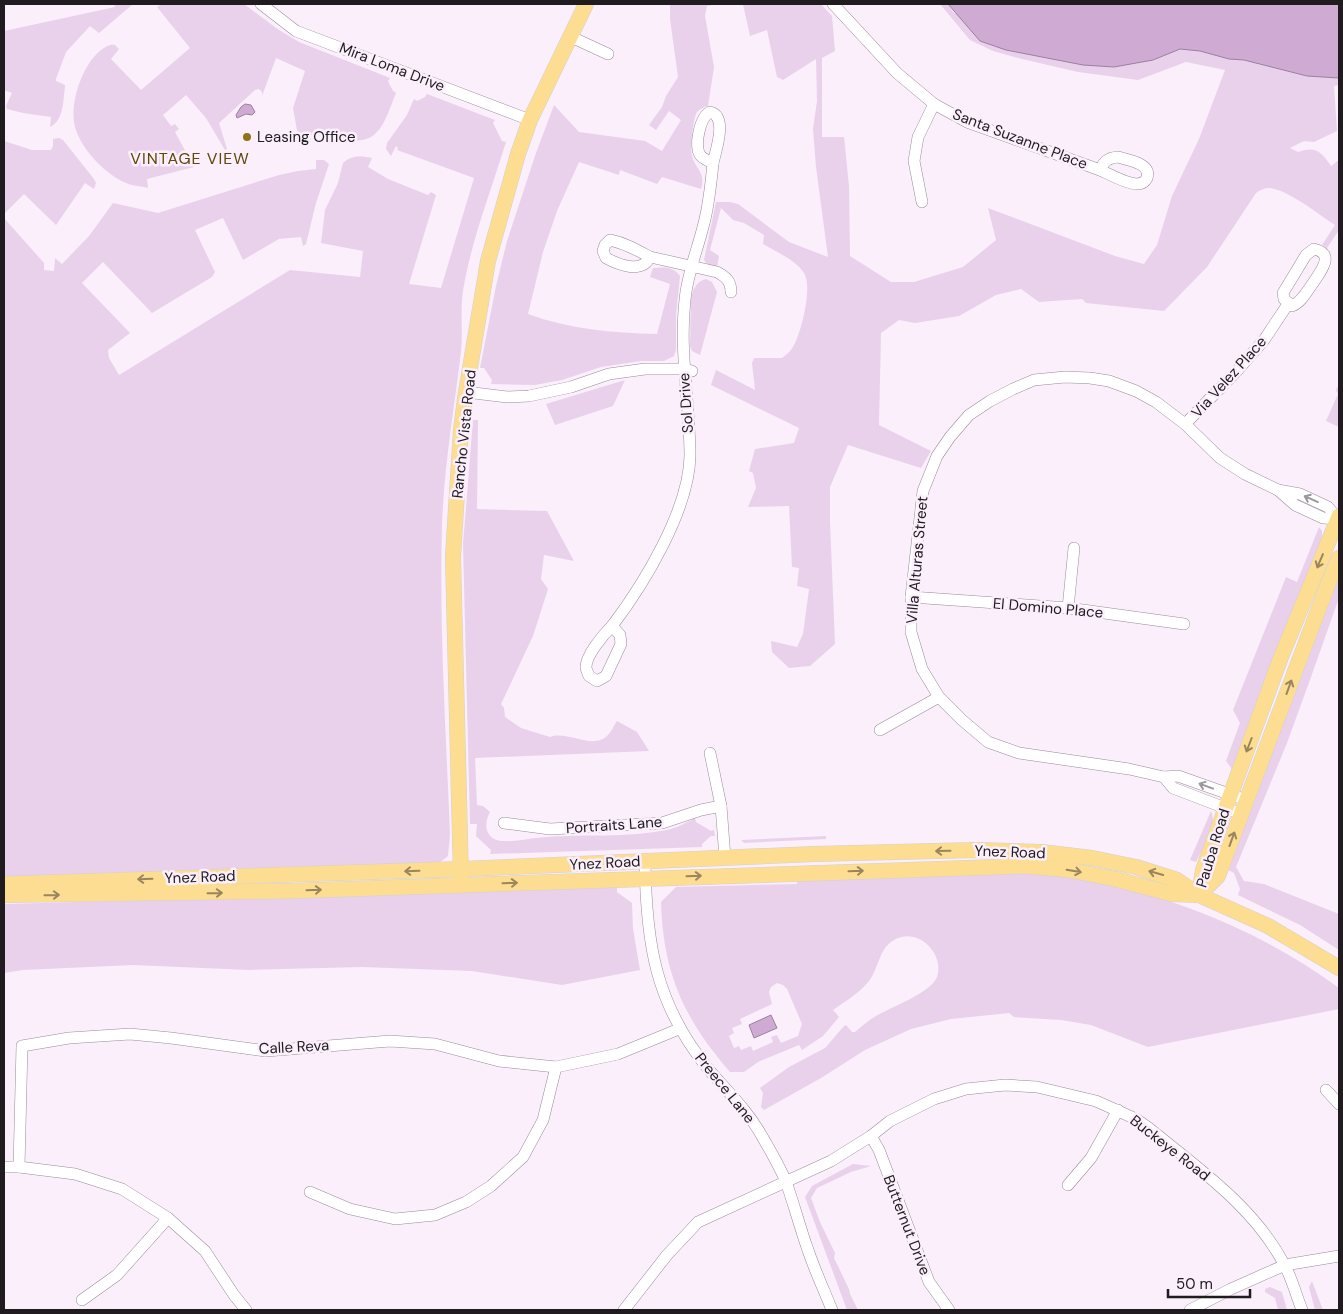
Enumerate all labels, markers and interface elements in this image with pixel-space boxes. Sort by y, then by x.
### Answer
street label: Mira Loma Drive [336,38,448,96]
street label: Santa Suzanne Place [950,104,1090,174]
place label: Leasing Office [257,127,356,147]
marker: Leasing Office [241,131,253,143]
district label: VINTAGE VIEW [130,148,250,169]
street label: Via Velez Place [1187,332,1271,422]
street label: Rancho Vista Road [447,369,481,499]
street label: Sol Drive [674,372,698,434]
one-way arrow [1304,494,1319,504]
street label: Villa Alturas Street [901,495,933,625]
one-way arrow [1315,553,1324,568]
street label: El Domino Place [992,593,1104,623]
one-way arrow [1285,680,1294,695]
one-way arrow [1244,737,1254,752]
one-way arrow [1198,781,1214,790]
street label: Pauba Road [1192,806,1234,890]
street label: Portraits Lane [565,812,663,838]
one-way arrow [1228,832,1237,847]
street label: Ynez Road [974,841,1046,863]
one-way arrow [935,846,952,856]
street label: Ynez Road [569,851,641,875]
street label: Ynez Road [164,866,236,888]
one-way arrow [404,866,420,875]
one-way arrow [848,866,864,875]
one-way arrow [1066,867,1082,877]
one-way arrow [1148,868,1164,878]
one-way arrow [685,872,701,881]
one-way arrow [137,875,153,884]
one-way arrow [502,878,518,888]
one-way arrow [305,886,321,895]
one-way arrow [207,888,223,897]
one-way arrow [44,890,60,900]
street label: Calle Reva [258,1035,330,1059]
street label: Preece Lane [690,1049,760,1127]
street label: Buckeye Road [1126,1110,1214,1186]
street label: Butternut Drive [879,1172,935,1278]
scale bar [1168,1266,1250,1298]
text: 50 m [1176,1274,1213,1294]

